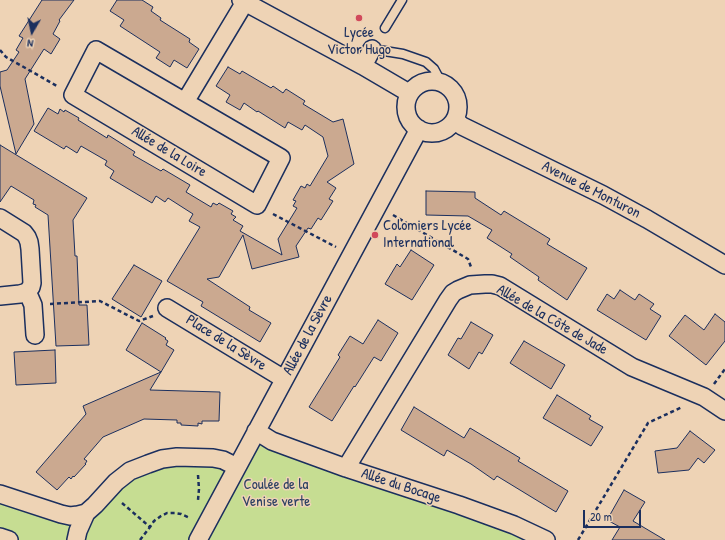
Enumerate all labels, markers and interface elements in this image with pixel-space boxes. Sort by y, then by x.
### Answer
north arrow [12,12,52,52]
marker: Lycée Victor Hugo [354,13,364,23]
place label: Lycée Victor Hugo [327,24,391,59]
text: N [26,36,34,51]
street label: Allée de la Loire [128,123,210,181]
street label: Avenue de Monturon [539,157,643,223]
place label: Colomiers Lycée International [383,217,472,252]
marker: Colomiers Lycée International [370,230,380,240]
street label: Allée de la Côte de Jade [493,281,611,359]
street label: Allée de la Sèvre [279,292,337,378]
street label: Place de la Sèvre [182,311,270,375]
street label: Allée du Bocage [359,465,443,507]
park label: Coulée de la Venise verte [242,476,310,511]
scale bar [585,502,643,528]
text: 20 m [590,508,612,525]

